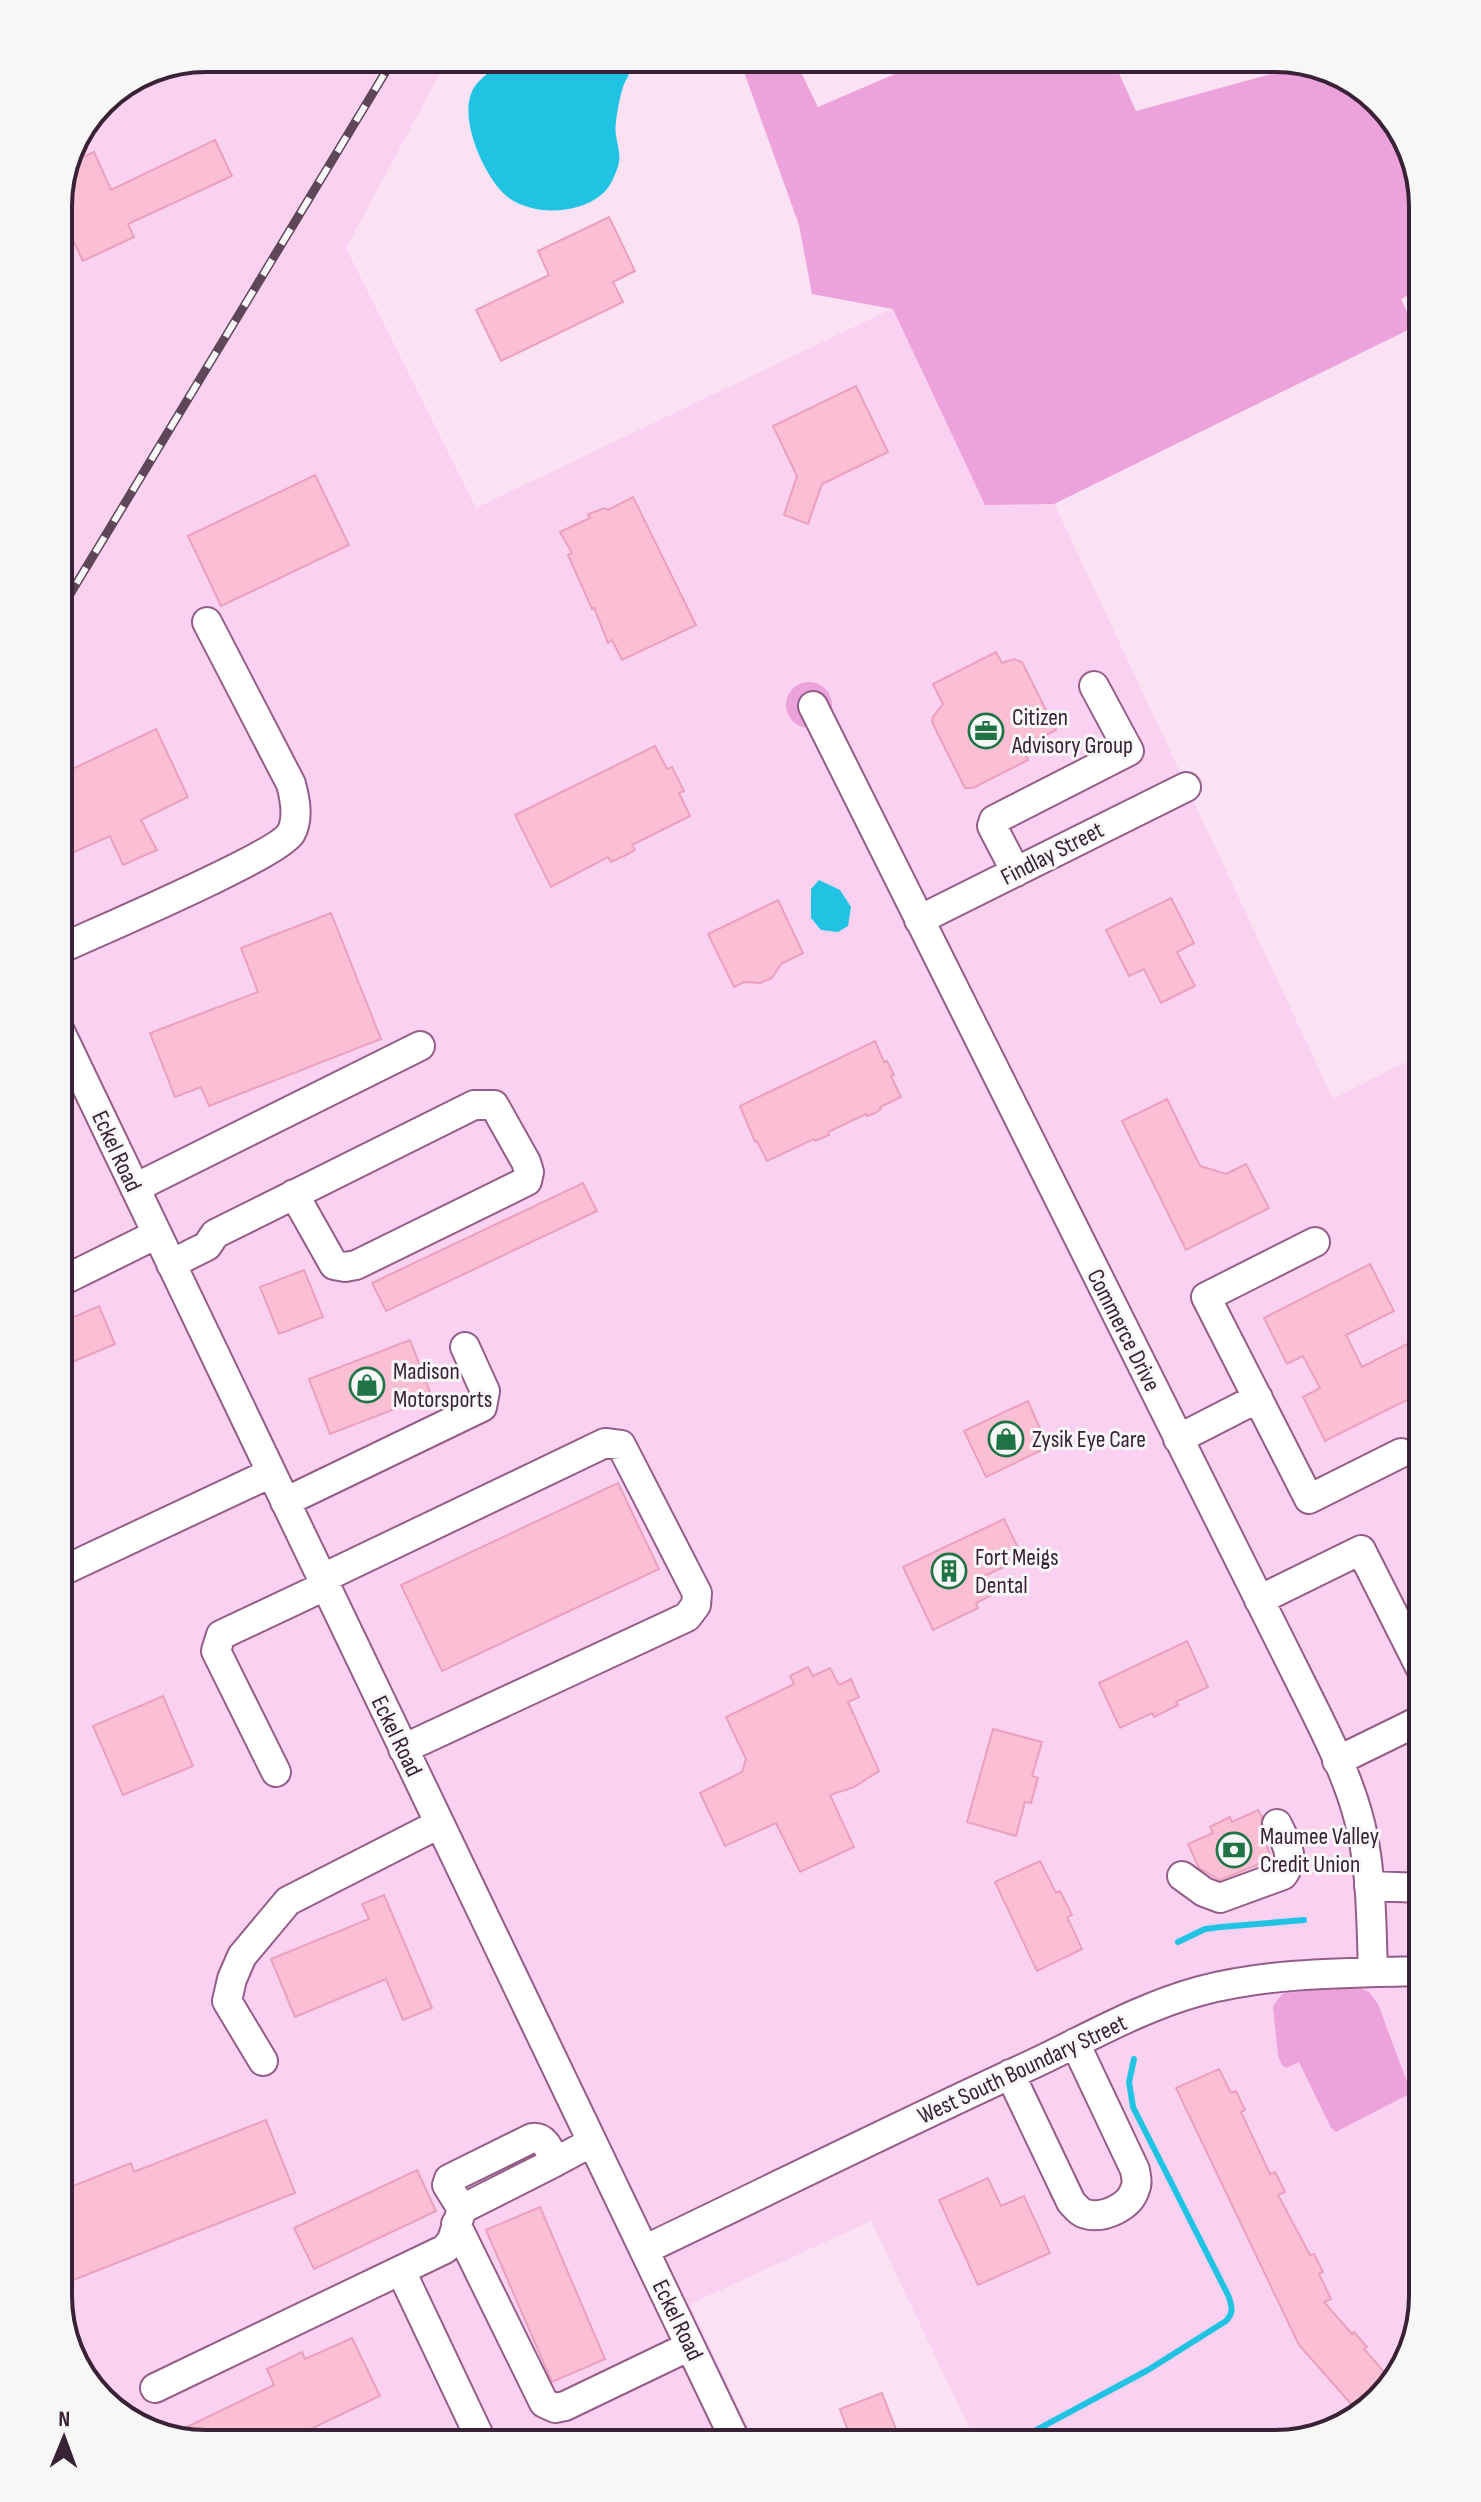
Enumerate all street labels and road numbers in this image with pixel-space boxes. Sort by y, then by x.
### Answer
street label: Findlay Street [996,815,1108,892]
street label: Eckel Road [85,1106,148,1196]
street label: Commerce Drive [1080,1264,1167,1396]
street label: Eckel Road [365,1691,428,1781]
street label: West South Boundary Street [913,2008,1131,2131]
street label: Eckel Road [646,2275,709,2365]

